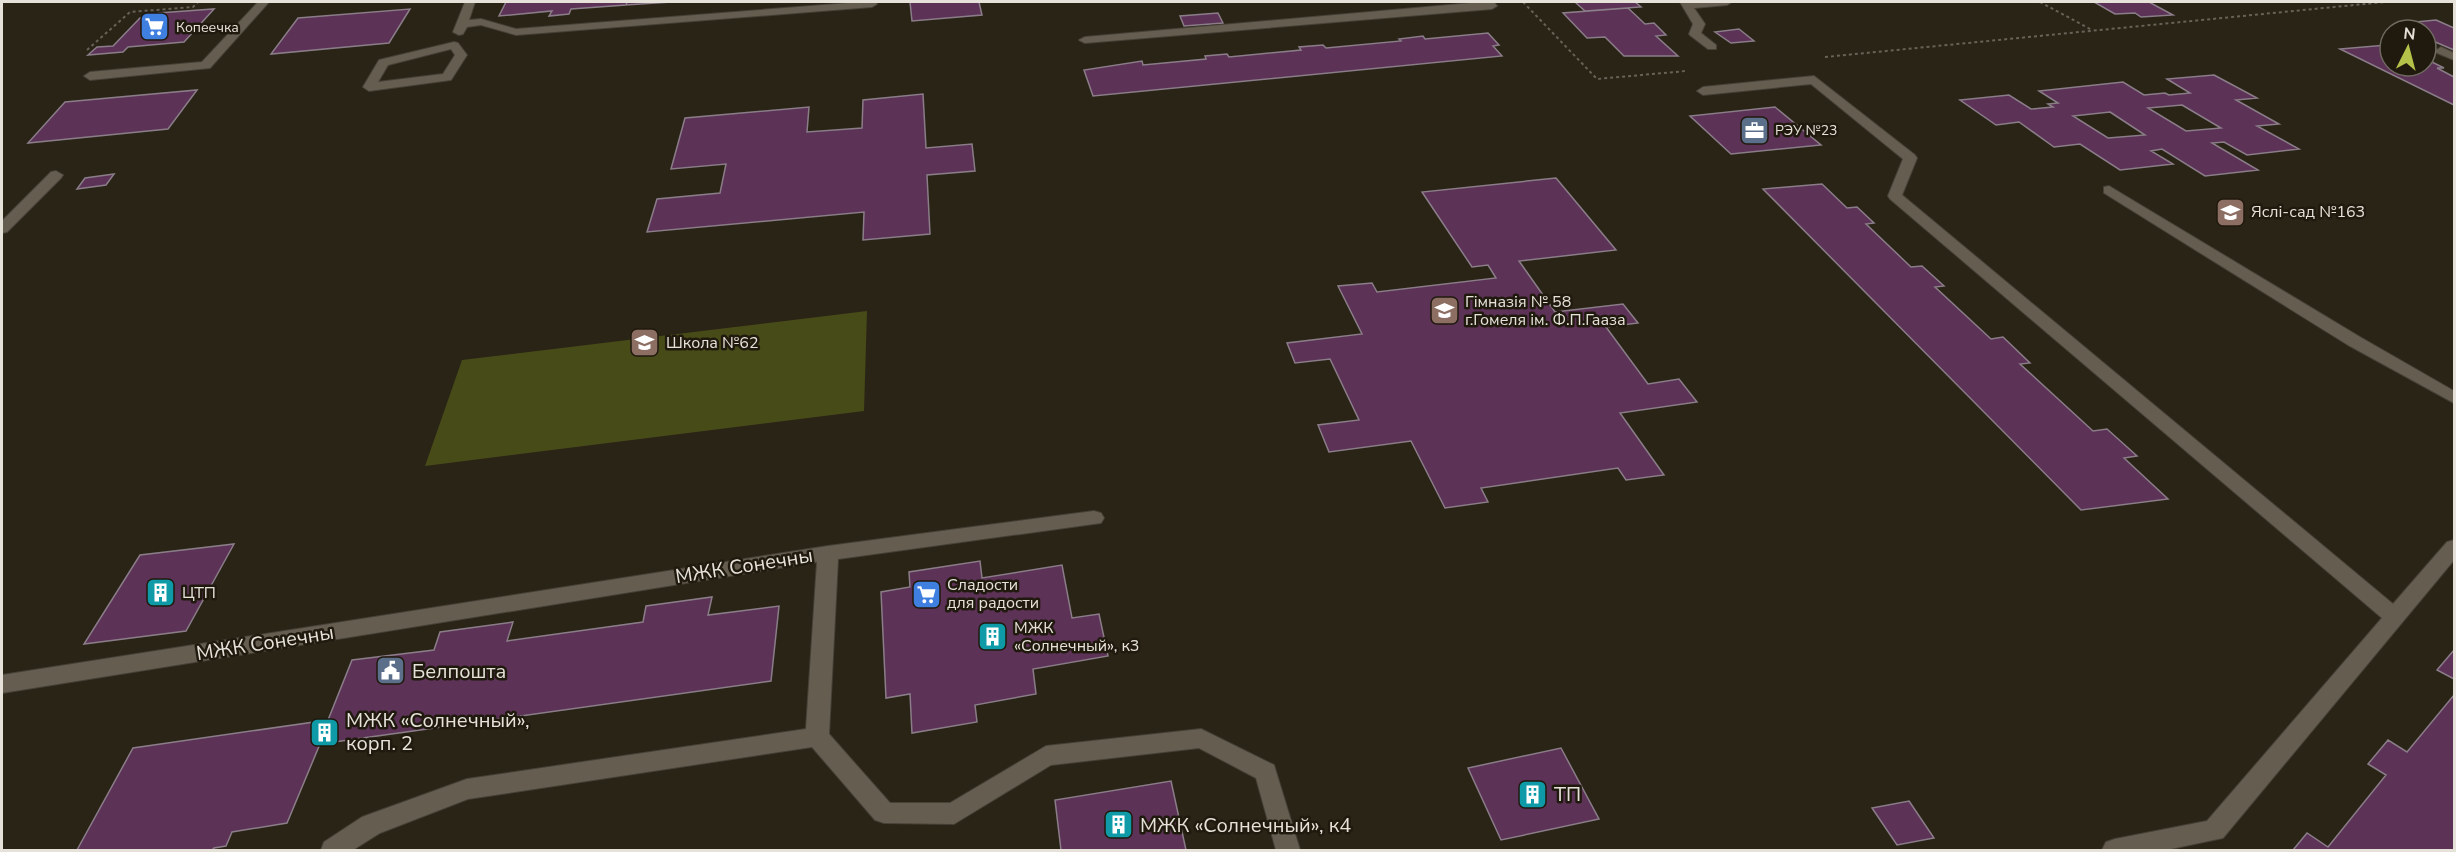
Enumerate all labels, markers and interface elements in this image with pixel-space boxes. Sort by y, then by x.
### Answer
supermarket icon: Копеечка [139,11,171,43]
place label: Копеечка [176,18,239,37]
north arrow [2378,18,2438,78]
text: N [2402,23,2417,46]
office icon: РЭУ №23 [1738,114,1770,146]
place label: РЭУ №23 [1775,121,1838,140]
school or university icon: Яслі-сад №163 [2214,196,2246,228]
place label: Яслі-сад №163 [2251,201,2365,223]
place label: Гімназія № 58 г.Гомеля ім. Ф.П.Гааза [1465,291,1626,331]
school or university icon: Гімназія № 58 г.Гомеля ім. Ф.П.Гааза [1428,295,1460,327]
school or university icon: Школа №62 [629,327,661,359]
place label: Школа №62 [666,332,759,354]
street label: МЖК Сонечны [673,542,815,590]
place label: Сладости для радости [947,574,1039,614]
building icon: ЦТП [145,577,177,609]
supermarket icon: Сладости для радости [910,578,942,610]
place label: ЦТП [182,582,216,604]
place label: МЖК «Солнечный», к3 [1014,617,1139,657]
street label: МЖК Сонечны [194,619,336,667]
building icon: МЖК «Солнечный», к3 [977,621,1009,653]
public building icon: Белпошта [375,655,407,687]
place label: Белпошта [412,658,506,685]
place label: МЖК «Солнечный», корп. 2 [346,707,530,757]
building icon: МЖК «Солнечный», корп. 2 [309,716,341,748]
building icon: ТП [1517,778,1549,810]
place label: ТП [1554,781,1581,808]
building icon: МЖК «Солнечный», к4 [1103,809,1135,841]
place label: МЖК «Солнечный», к4 [1140,812,1351,839]

